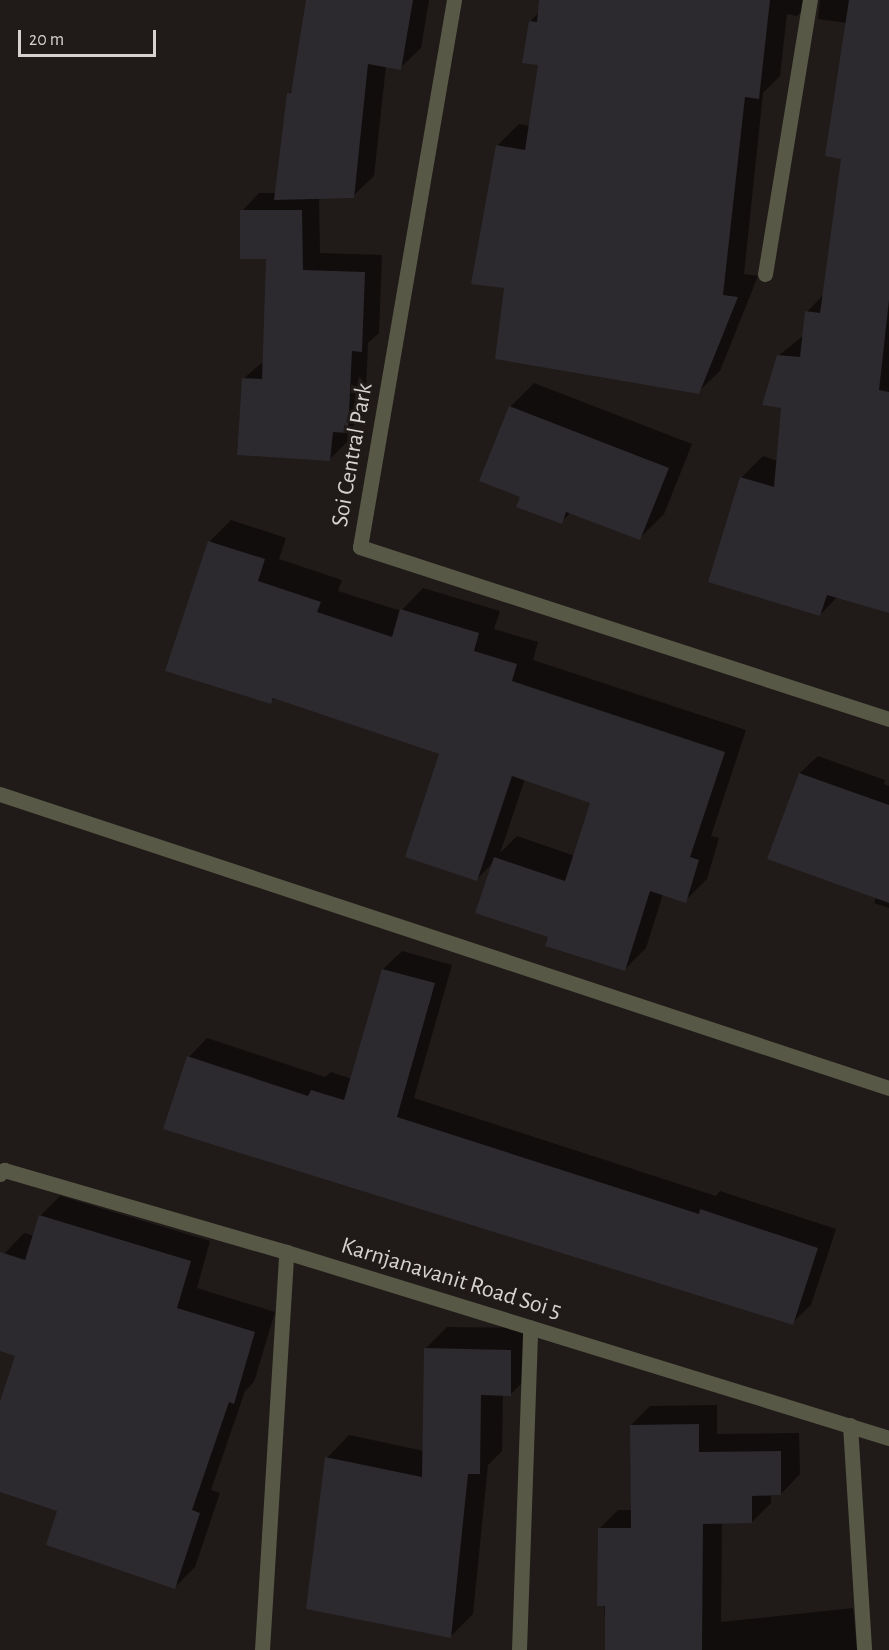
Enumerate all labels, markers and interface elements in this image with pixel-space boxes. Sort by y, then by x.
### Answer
scale bar [21,18,159,56]
text: 20 m [29,31,64,49]
street label: Soi Central Park [326,381,380,529]
street label: Karnjanavanit Road Soi 5 [337,1232,565,1326]

